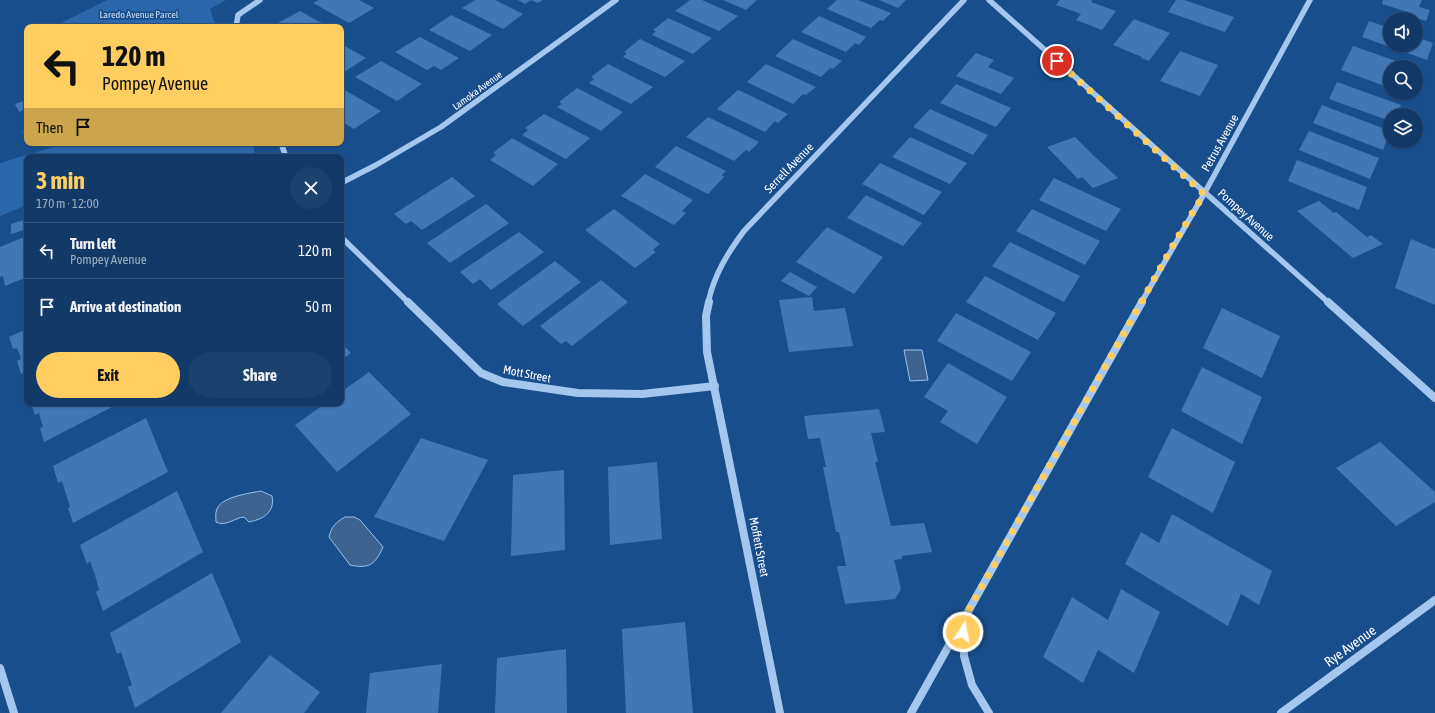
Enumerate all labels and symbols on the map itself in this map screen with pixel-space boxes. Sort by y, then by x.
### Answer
park label: Laredo Avenue Parcel [99,9,179,20]
pin [1040,44,1074,78]
street label: Lamoka Avenue [450,68,505,112]
street label: Petrus Avenue [1199,112,1241,174]
street label: Serrell Avenue [762,140,816,196]
street label: Pompey Avenue [1215,186,1277,244]
street label: Mott Street [502,362,553,386]
street label: Moffett Street [746,516,772,579]
position arrow [942,611,984,653]
street label: Rye Avenue [1321,622,1379,670]

